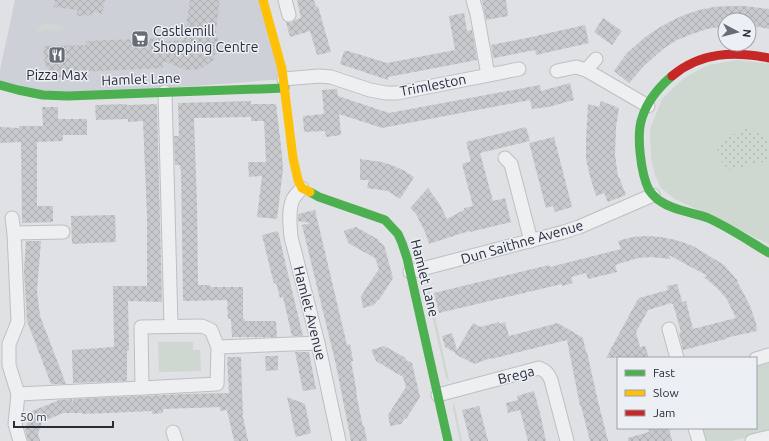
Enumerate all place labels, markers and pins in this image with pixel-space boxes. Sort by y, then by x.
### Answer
place label: Castlemill Shopping Centre [153,23,258,55]
supermarket icon: Castlemill Shopping Centre [130,29,150,49]
restaurant icon: Pizza Max [47,45,67,65]
place label: Pizza Max [26,67,88,83]

